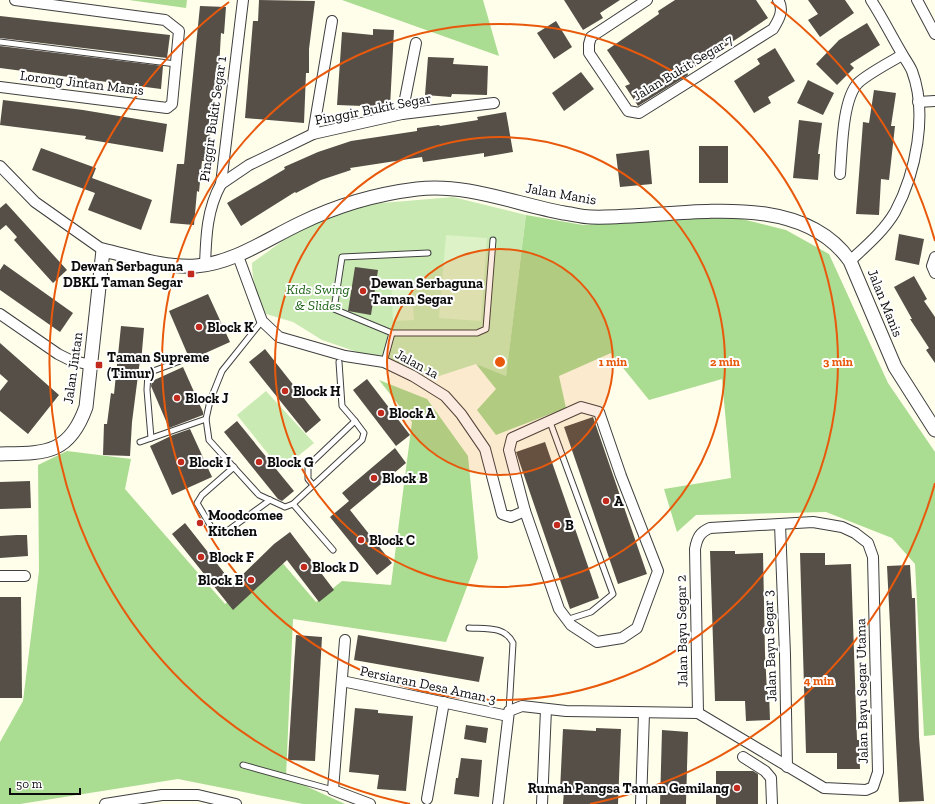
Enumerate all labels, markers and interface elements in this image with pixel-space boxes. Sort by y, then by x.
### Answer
street label: Jalan Bukit Segar 7 [630,31,737,105]
street label: Pinggir Bukit Segar 1 [196,55,230,183]
street label: Lorong Jintan Manis [19,67,145,99]
street label: Pinggir Bukit Segar [313,89,433,129]
street label: Jalan Manis [524,179,598,209]
place label: Dewan Serbaguna DBKL Taman Segar [63,258,183,291]
street label: Jalan Manis [864,267,906,339]
marker: Dewan Serbaguna DBKL Taman Segar [186,269,196,279]
place label: Dewan Serbaguna Taman Segar [371,275,483,308]
park label: Kids Swing & Slides [286,281,351,314]
marker: Dewan Serbaguna Taman Segar [358,286,368,296]
place label: Block K [207,319,254,336]
marker: Block K [194,322,204,332]
street label: Jalan Jintan [60,331,86,405]
street label: Jalan 1a [392,346,442,383]
place label: Taman Supreme (Timur) [107,349,209,382]
centre of rings [493,355,507,369]
text: 1 min [599,355,627,369]
text: 2 min [710,355,740,369]
text: 3 min [823,355,853,369]
marker: Taman Supreme (Timur) [94,360,104,370]
place label: Block H [293,383,341,400]
marker: Block H [280,386,290,396]
place label: Block J [185,390,229,407]
marker: Block J [172,393,182,403]
place label: Block A [389,405,436,422]
marker: Block A [376,408,386,418]
place label: Block I [189,454,231,471]
place label: Block G [267,454,314,471]
marker: Block I [176,457,186,467]
marker: Block G [254,457,264,467]
place label: Block B [382,470,428,487]
marker: Block B [369,473,379,483]
place label: A [614,493,624,510]
marker: A [601,496,611,506]
place label: Moodcomee Kitchen [208,507,283,540]
place label: B [565,517,574,534]
marker: Moodcomee Kitchen [195,518,205,528]
marker: B [552,520,562,530]
place label: Block C [369,532,415,549]
marker: Block C [356,535,366,545]
place label: Block F [209,549,254,566]
marker: Block F [196,552,206,562]
place label: Block D [312,559,359,576]
marker: Block D [299,562,309,572]
place label: Block E [198,572,243,589]
marker: Block E [246,575,256,585]
street label: Jalan Bayu Segar 2 [673,575,691,687]
street label: Jalan Bayu Segar 3 [760,590,780,702]
street label: Jalan Bayu Segar Utama [852,618,872,764]
street label: Persiaran Desa Aman 3 [358,662,498,708]
text: 4 min [804,674,834,688]
scale bar [10,770,80,796]
text: 50 m [16,777,43,791]
place label: Rumah Pangsa Taman Gemilang [528,780,729,797]
marker: Rumah Pangsa Taman Gemilang [732,783,742,793]

